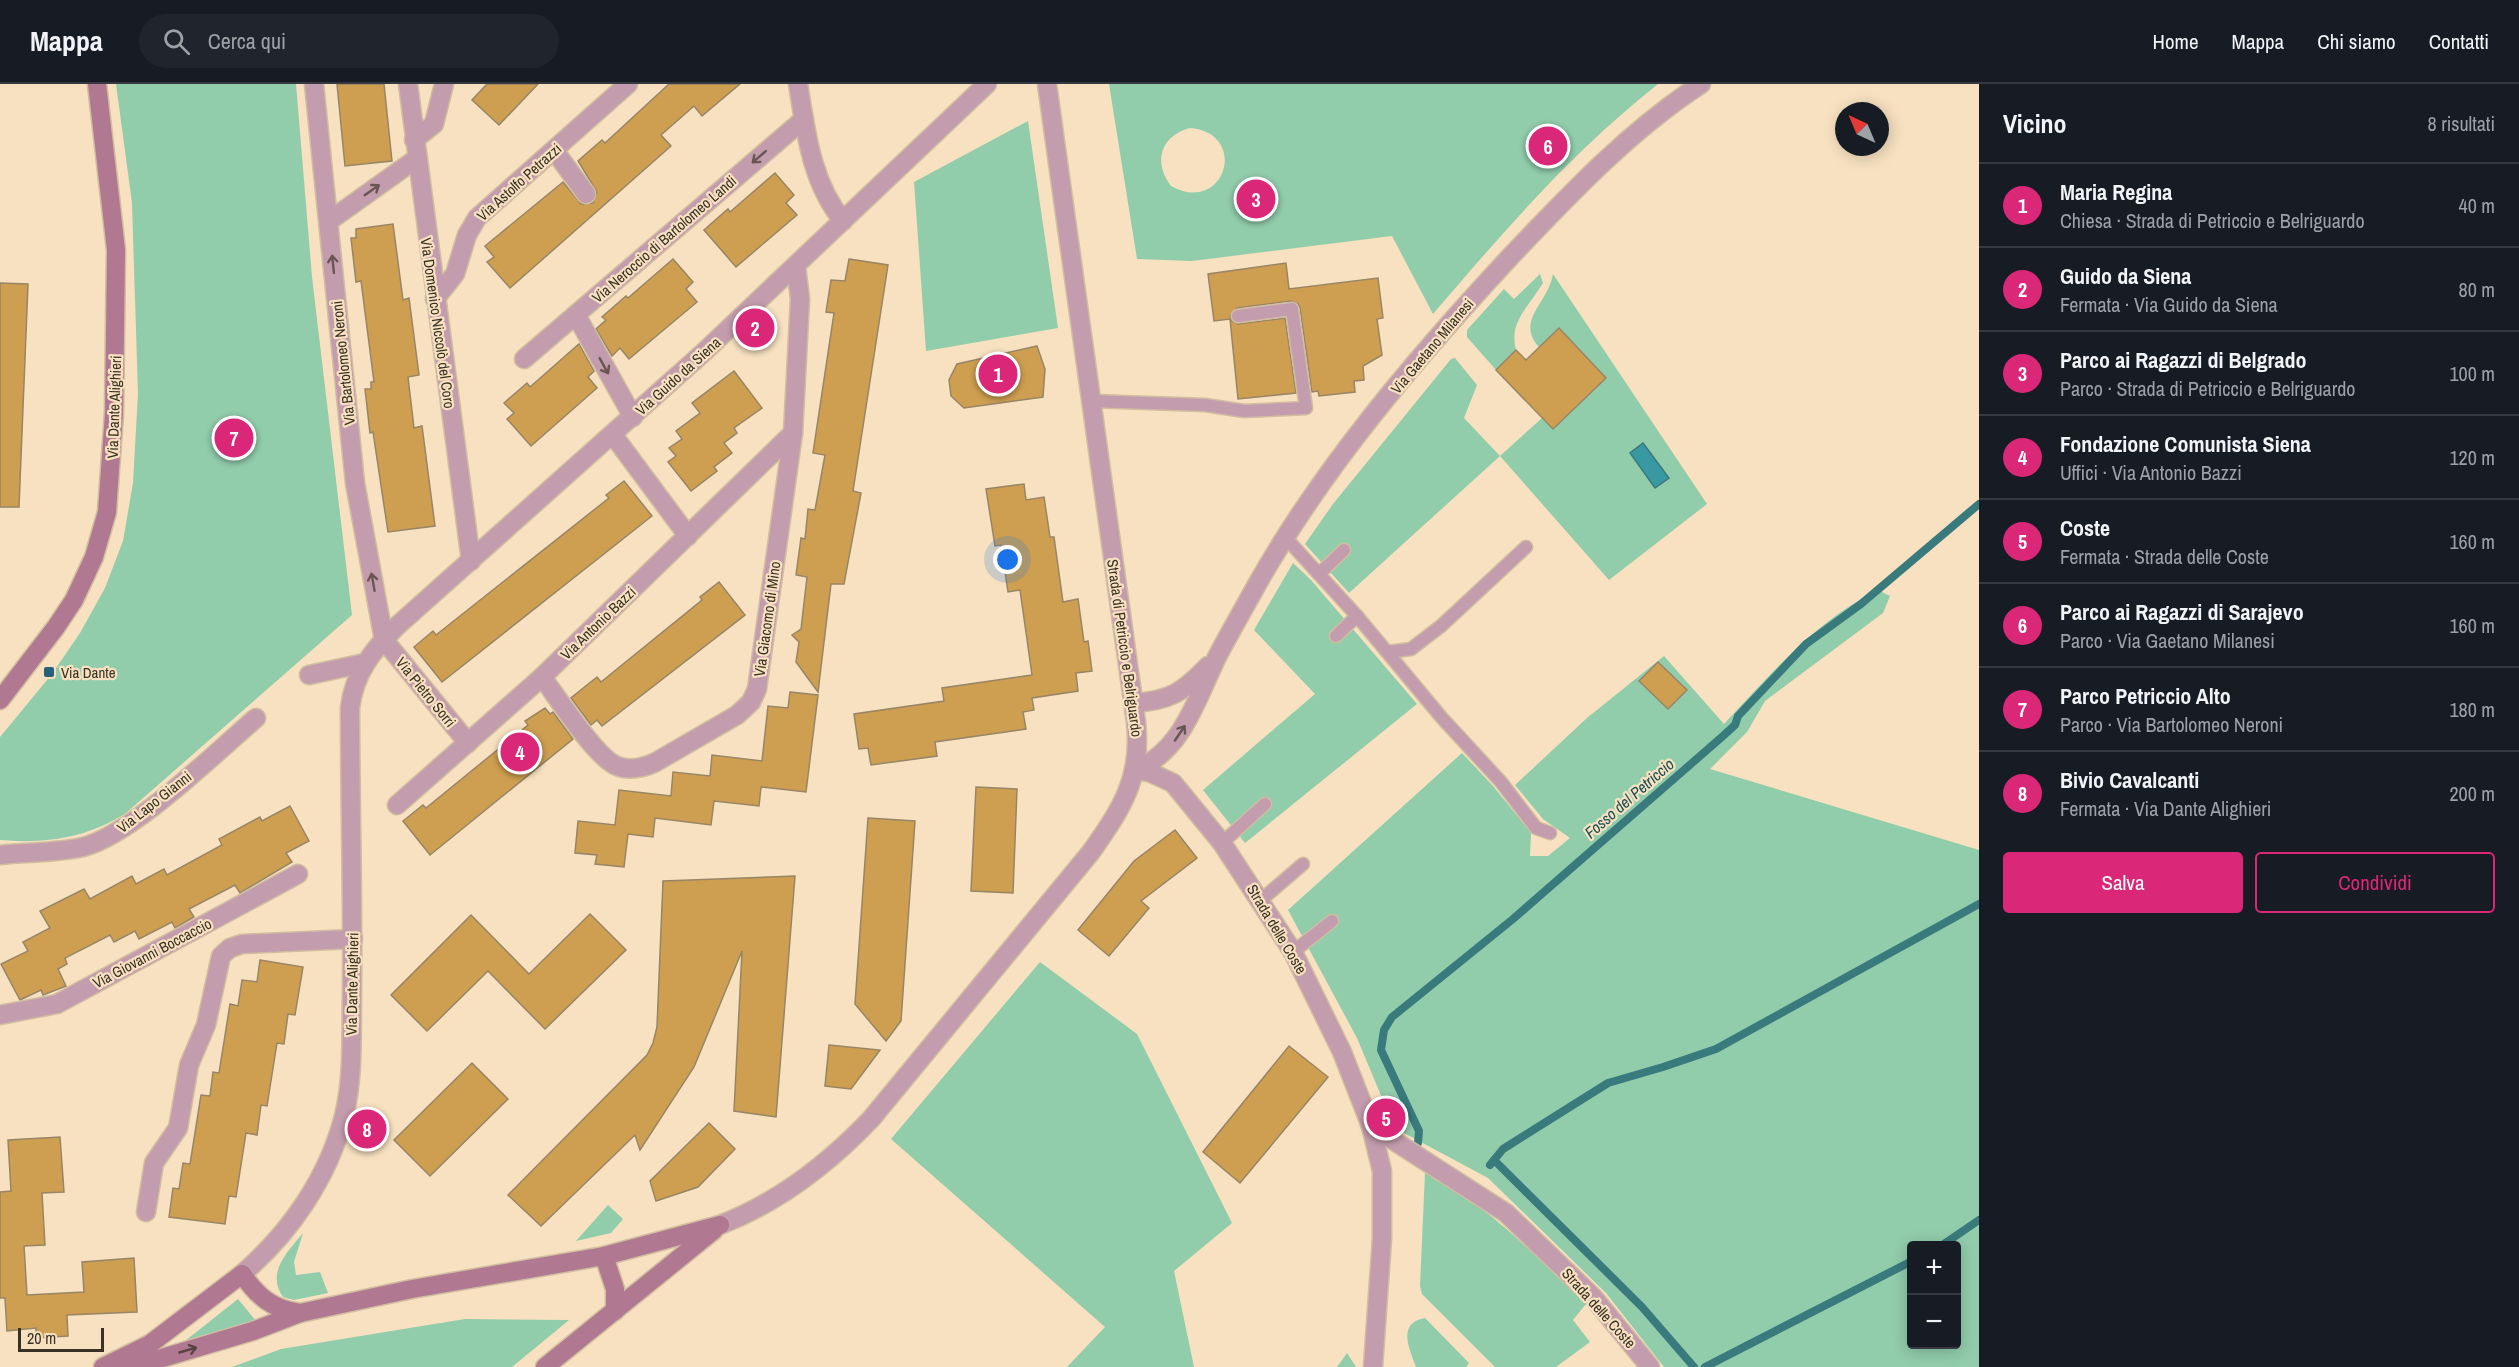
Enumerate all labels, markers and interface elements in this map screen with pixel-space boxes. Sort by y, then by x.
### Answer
search box [139,14,559,68]
text: Mappa [30,22,103,60]
icon: search [160,25,193,58]
text: Cerca qui [208,26,286,56]
text: Home [2153,27,2199,56]
text: Mappa [2232,27,2284,56]
text: Chi siamo [2317,27,2396,56]
text: Contatti [2429,27,2489,56]
north arrow [1835,102,1889,156]
text: Vicino [2003,106,2067,141]
text: 8 risultati [2428,110,2495,137]
pin: 6 [1528,124,1568,168]
street label: Via Astolfo Petrazzi [472,138,566,226]
one-way arrow [752,150,767,164]
street label: Via Neroccio di Bartolomeo Landi [587,170,741,308]
pin: 3 [1236,176,1276,222]
text: Maria Regina [2060,177,2172,207]
one-way arrow [364,184,380,196]
text: 1 [2018,192,2027,219]
text: 40 m [2459,192,2495,219]
text: Chiesa · Strada di Petriccio e Belriguardo [2060,207,2365,234]
street label: Via Domenico Niccolò del Coro [416,236,460,410]
one-way arrow [327,254,338,274]
text: Guido da Siena [2060,261,2191,291]
text: 2 [2018,276,2027,303]
text: 80 m [2459,276,2495,303]
text: Fermata · Via Guido da Siena [2060,291,2278,318]
street label: Via Gaetano Milanesi [1386,294,1478,398]
street label: Via Bartolomeo Neroni [326,300,360,426]
pin: 2 [736,306,774,350]
street label: Via Guido da Siena [631,332,725,420]
text: Parco ai Ragazzi di Belgrado [2060,345,2307,375]
pin: 1 [978,352,1018,396]
street label: Via Dante Alighieri [102,355,126,459]
one-way arrow [598,357,610,374]
text: 3 [2018,360,2027,387]
text: 100 m [2449,360,2495,387]
text: Parco · Strada di Petriccio e Belriguardo [2060,375,2355,402]
pin: 7 [214,416,254,460]
text: Fondazione Comunista Siena [2060,429,2311,459]
text: 4 [2018,444,2027,471]
text: 120 m [2449,444,2495,471]
text: Uffici · Via Antonio Bazzi [2060,459,2242,486]
text: Coste [2060,513,2110,543]
text: 5 [2018,528,2027,555]
text: 160 m [2449,528,2495,555]
text: Fermata · Strada delle Coste [2060,543,2269,570]
your location [993,545,1022,574]
street label: Strada di Petriccio e Belriguardo [1102,558,1148,738]
street label: Via Giacomo di Mino [749,560,785,678]
one-way arrow [367,573,378,592]
street label: Via Antonio Bazzi [556,582,640,664]
text: Parco ai Ragazzi di Sarajevo [2060,597,2304,627]
text: 6 [2018,612,2027,639]
text: 160 m [2449,612,2495,639]
text: Parco · Via Gaetano Milanesi [2060,627,2275,654]
street label: Via Pietro Sorri [391,653,461,731]
place label: Via Dante [61,662,116,683]
marker: Via Dante [42,665,56,679]
text: Parco Petriccio Alto [2060,681,2231,711]
text: 7 [2018,696,2027,723]
text: 180 m [2449,696,2495,723]
text: Parco · Via Bartolomeo Neroni [2060,711,2283,738]
one-way arrow [1174,725,1186,742]
pin: 4 [500,730,540,774]
water label: Fosso del Petriccio [1580,753,1678,843]
text: Bivio Cavalcanti [2060,765,2199,795]
street label: Via Lapo Gianni [112,766,196,838]
text: 8 [2018,780,2027,807]
text: 200 m [2449,780,2495,807]
text: Fermata · Via Dante Alighieri [2060,795,2271,822]
button: Salva [2003,852,2243,913]
button: Condividi [2255,852,2495,913]
street label: Strada delle Coste [1242,880,1312,978]
street label: Via Giovanni Boccaccio [89,913,215,993]
street label: Via Dante Alighieri [341,932,363,1036]
pin: 5 [1366,1096,1406,1140]
pin: 8 [348,1106,386,1152]
map controls [1907,1241,1961,1349]
button: + [1907,1241,1961,1295]
street label: Strada delle Coste [1557,1263,1641,1353]
button: − [1907,1295,1961,1349]
scale bar [18,1325,104,1352]
text: 20 m [27,1327,56,1349]
one-way arrow [178,1344,197,1355]

